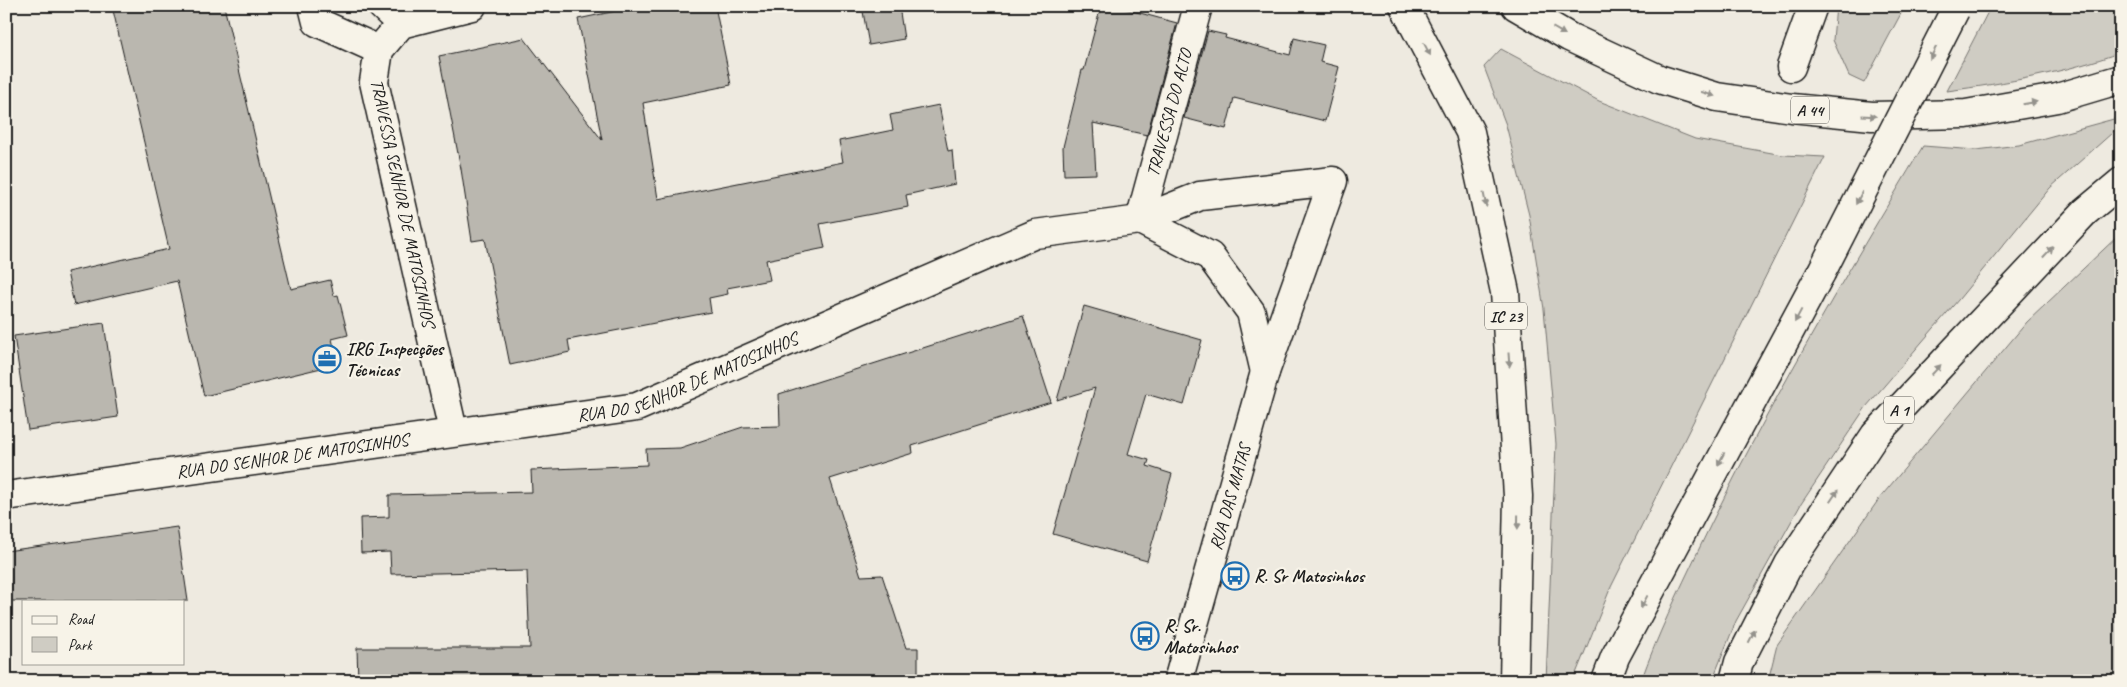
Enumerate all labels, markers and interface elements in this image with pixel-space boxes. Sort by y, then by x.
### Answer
one-way arrow [1552,26,1565,35]
one-way arrow [1423,42,1431,57]
street label: TRAVESSA DO ALTO [1141,45,1197,179]
one-way arrow [1929,46,1937,60]
street label: TRAVESSA SENHOR DE MATOSINHOS [366,77,441,332]
one-way arrow [1700,91,1715,99]
road number: A 44 [1791,96,1829,124]
one-way arrow [2022,98,2038,106]
one-way arrow [1861,112,1877,120]
one-way arrow [1855,191,1863,205]
one-way arrow [1481,192,1489,207]
one-way arrow [2042,246,2054,258]
road number: IC 23 [1485,302,1527,330]
one-way arrow [1793,309,1802,322]
street label: RUA DO SENHOR DE MATOSINHOS [576,326,804,426]
place label: IRG Inspecções Técnicas [346,338,445,381]
office icon: IRG Inspecções Técnicas [312,344,342,374]
one-way arrow [1506,352,1514,368]
one-way arrow [1930,365,1942,377]
road number: A 1 [1884,396,1914,424]
street label: RUA DO SENHOR DE MATOSINHOS [175,428,413,483]
street label: RUA DAS MATAS [1204,438,1257,552]
one-way arrow [1717,452,1725,466]
one-way arrow [1830,489,1839,503]
one-way arrow [1514,514,1522,530]
bus stop icon: R. Sr Matosinhos [1220,561,1250,591]
place label: R. Sr Matosinhos [1254,565,1366,587]
one-way arrow [1640,595,1648,609]
legend [22,600,185,664]
text: Road [68,610,95,629]
place label: R. Sr. Matosinhos [1164,615,1239,658]
bus stop icon: R. Sr. Matosinhos [1130,621,1160,651]
one-way arrow [1748,629,1756,643]
text: Park [68,636,93,655]

